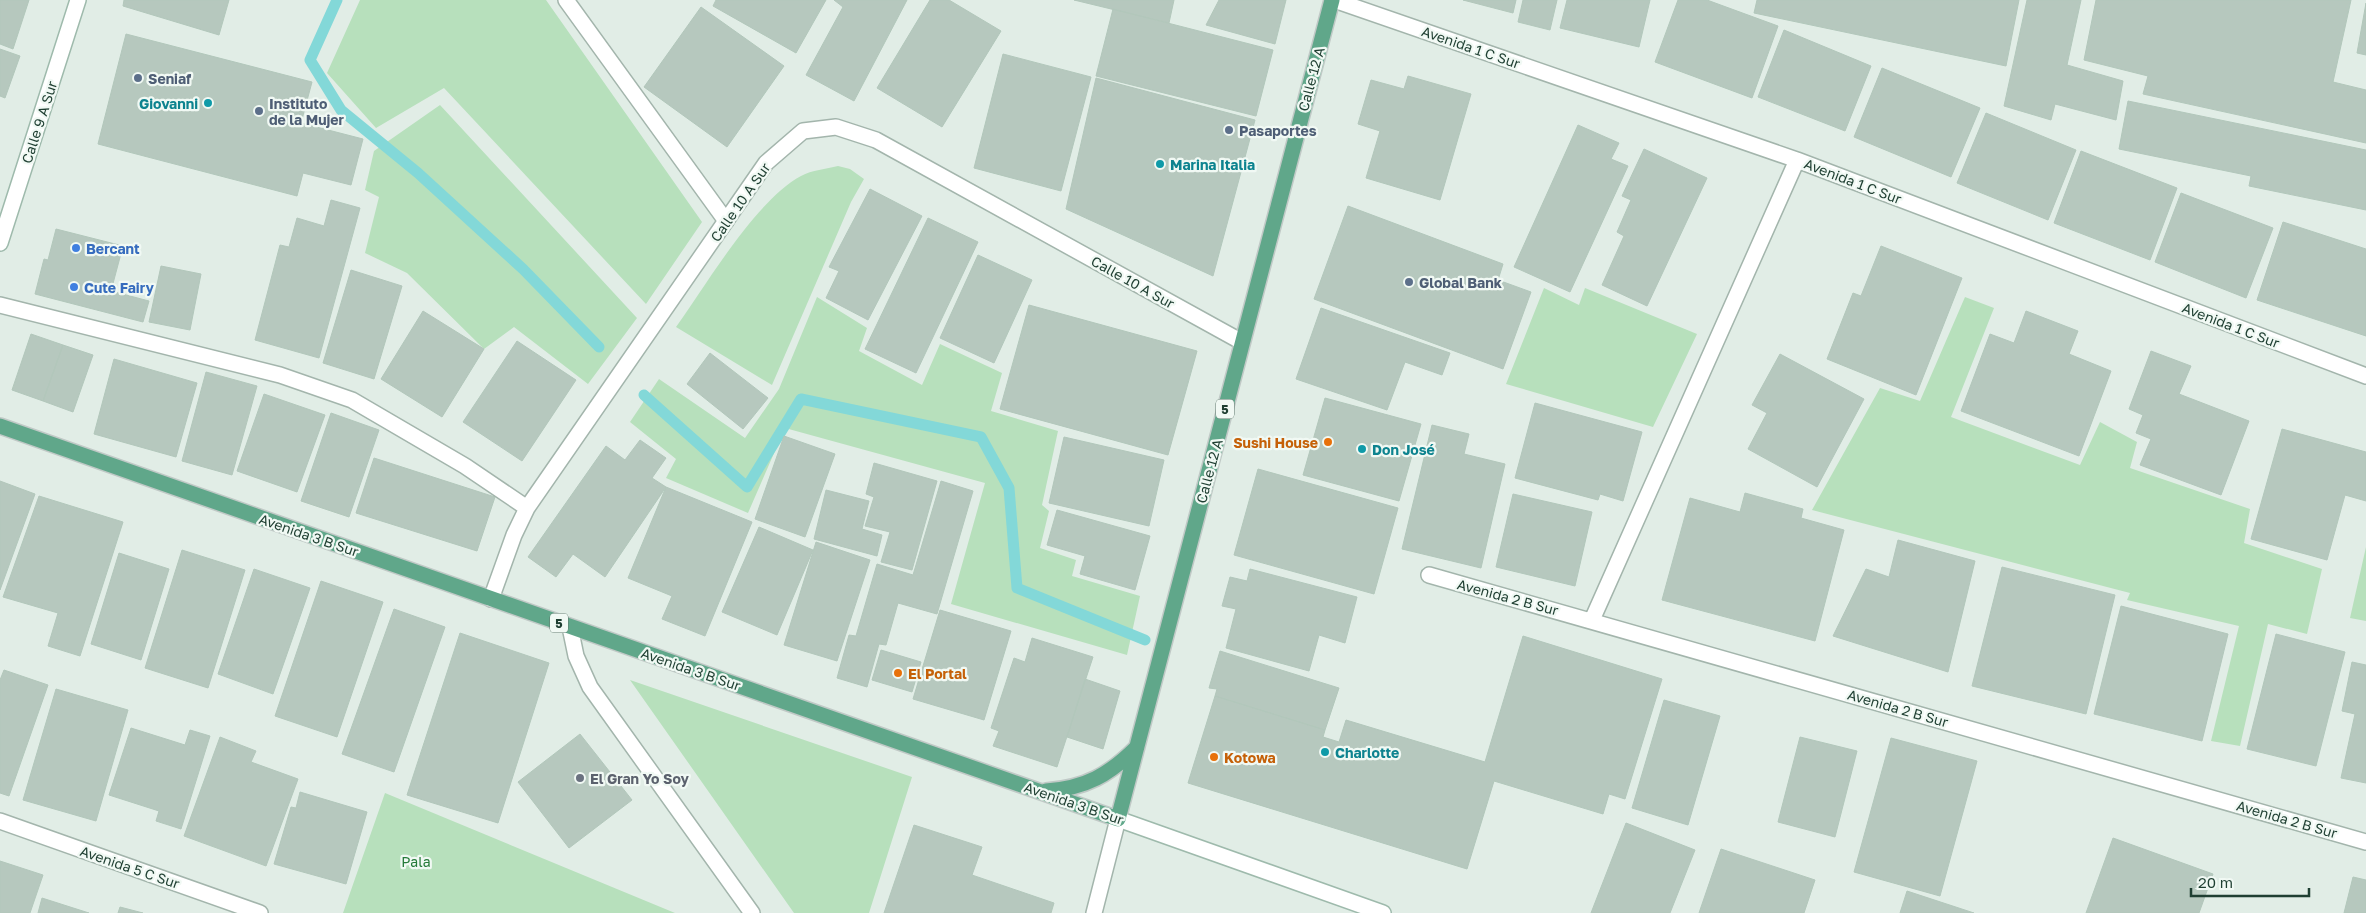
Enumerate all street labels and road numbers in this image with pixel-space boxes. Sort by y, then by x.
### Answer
street label: Avenida 1 C Sur [1420,22,1523,72]
street label: Calle 12 A [1294,44,1328,113]
street label: Calle 9 A Sur [18,78,60,165]
street label: Avenida 1 C Sur [1802,155,1905,208]
street label: Calle 10 A Sur [706,159,774,245]
street label: Calle 10 A Sur [1088,252,1178,312]
street label: Avenida 1 C Sur [2180,299,2283,352]
road number: 5 [1216,399,1234,418]
street label: Calle 12 A [1192,436,1226,505]
street label: Avenida 3 B Sur [257,510,361,560]
street label: Avenida 2 B Sur [1456,575,1561,619]
road number: 5 [550,614,568,632]
street label: Avenida 3 B Sur [639,644,743,694]
street label: Avenida 2 B Sur [1846,685,1951,731]
street label: Avenida 3 B Sur [1022,778,1126,828]
street label: Avenida 2 B Sur [2235,796,2340,842]
street label: Avenida 5 C Sur [78,842,183,892]

